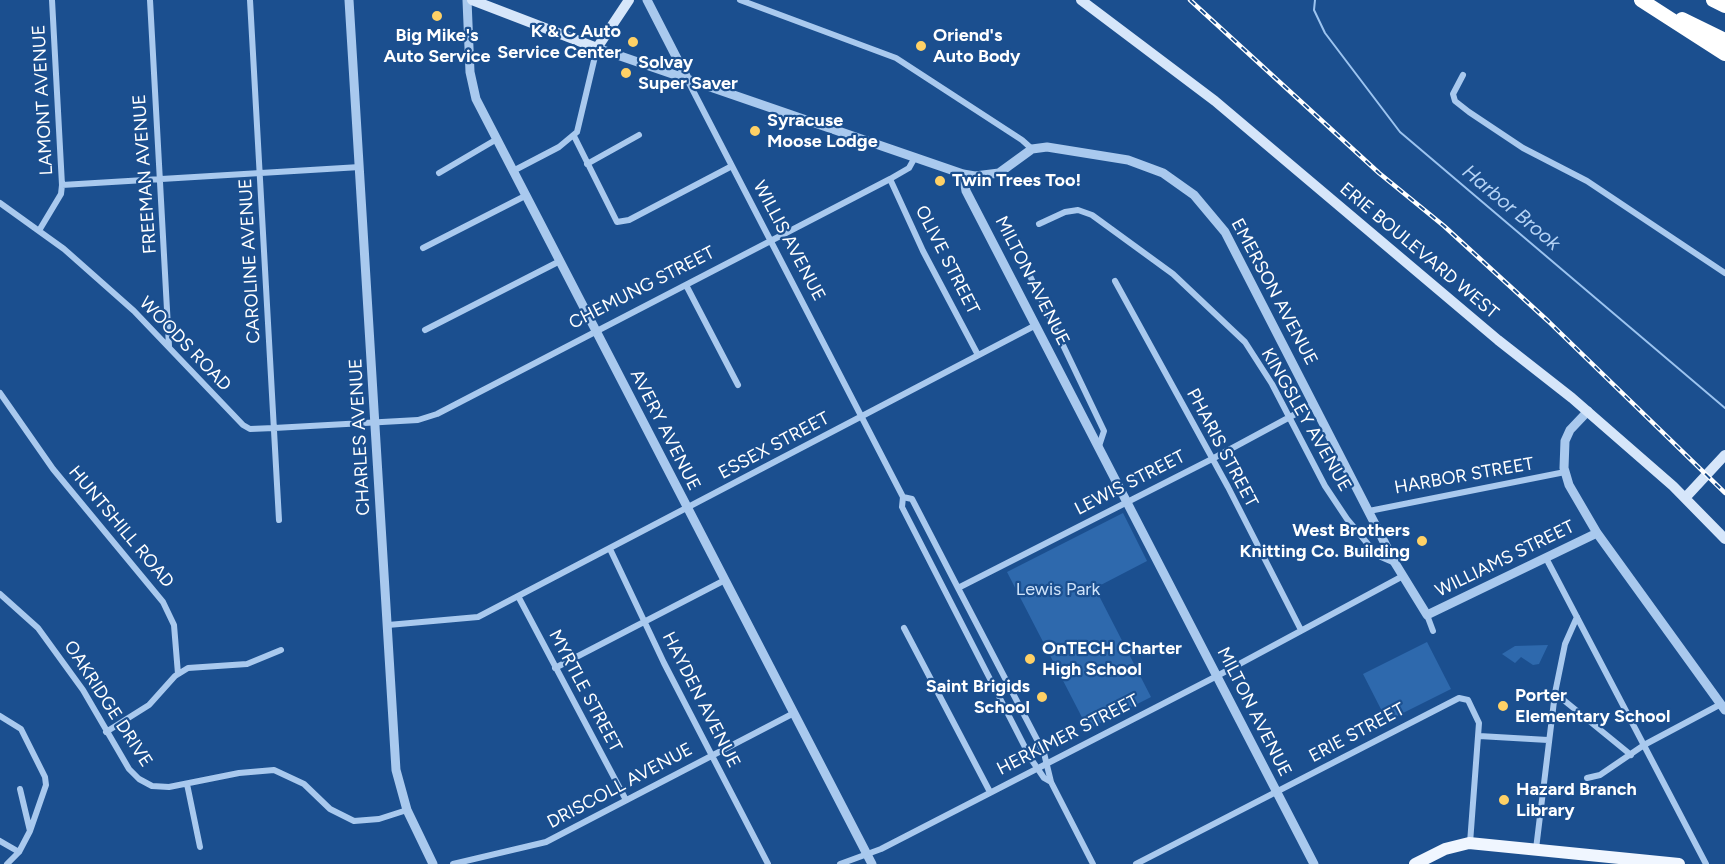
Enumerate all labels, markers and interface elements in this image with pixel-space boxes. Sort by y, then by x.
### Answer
marker: Big Mike's Auto Service [430,9,444,23]
place label: K & C Auto Service Center [497,21,621,63]
street label: LAMONT AVENUE [28,24,58,176]
place label: Big Mike's Auto Service [383,25,491,68]
place label: Oriend's Auto Body [933,25,1020,68]
marker: K & C Auto Service Center [626,35,640,49]
marker: Oriend's Auto Body [914,39,928,53]
place label: Solvay Super Saver [638,52,738,94]
marker: Solvay Super Saver [619,66,633,80]
street label: FREEMAN AVENUE [129,93,161,255]
place label: Syracuse Moose Lodge [767,110,878,152]
marker: Syracuse Moose Lodge [748,124,762,138]
water label: Harbor Brook [1457,160,1565,256]
place label: Twin Trees Too! [952,170,1081,192]
marker: Twin Trees Too! [933,174,947,188]
street label: WILLIS AVENUE [748,177,830,305]
street label: CAROLINE AVENUE [235,178,265,344]
street label: ERIE BOULEVARD WEST [1335,178,1503,324]
street label: OLIVE STREET [910,202,984,318]
street label: MILTON AVENUE [990,213,1074,349]
street label: EMERSON AVENUE [1226,215,1322,369]
street label: CHEMUNG STREET [566,242,718,334]
street label: WOODS ROAD [135,292,235,396]
street label: KINGSLEY AVENUE [1256,345,1356,495]
street label: CHARLES AVENUE [345,358,375,516]
street label: AVERY AVENUE [625,366,705,494]
street label: PHARIS STREET [1182,385,1262,511]
street label: ESSEX STREET [715,408,833,484]
street label: LEWIS STREET [1071,446,1189,520]
street label: HARBOR STREET [1393,453,1535,499]
street label: HUNTSHILL ROAD [64,462,178,592]
street label: WILLIAMS STREET [1432,516,1578,602]
place label: West Brothers Knitting Co. Building [1240,520,1410,562]
marker: West Brothers Knitting Co. Building [1415,534,1429,548]
park label: Lewis Park [1016,579,1100,601]
street label: MYRTLE STREET [544,626,626,756]
street label: HAYDEN AVENUE [657,628,745,772]
street label: OAKRIDGE DRIVE [59,637,157,771]
place label: OnTECH Charter High School [1042,638,1182,680]
street label: MILTON AVENUE [1212,644,1296,780]
marker: OnTECH Charter High School [1023,652,1037,666]
place label: Saint Brigids School [926,676,1030,718]
place label: Porter Elementary School [1515,685,1670,728]
street label: HERKIMER STREET [993,690,1143,780]
marker: Saint Brigids School [1035,690,1049,704]
street label: ERIE STREET [1305,699,1409,767]
marker: Porter Elementary School [1496,699,1510,713]
street label: DRISCOLL AVENUE [544,739,696,833]
place label: Hazard Branch Library [1516,779,1637,822]
marker: Hazard Branch Library [1497,793,1511,807]

